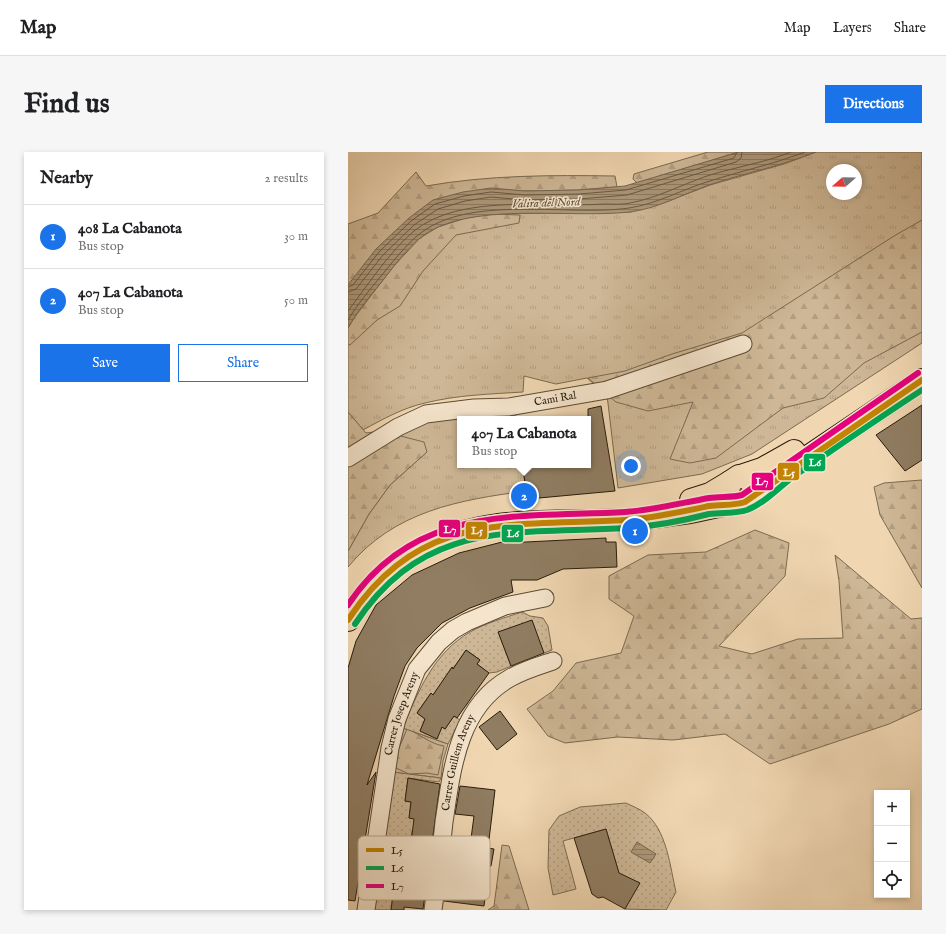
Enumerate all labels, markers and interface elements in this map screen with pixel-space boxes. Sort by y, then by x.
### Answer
text: Map [20,16,56,40]
text: Map [784,19,811,37]
text: Layers [833,19,872,37]
text: Share [894,19,926,37]
button: Directions [825,85,922,123]
text: Find us [24,87,110,122]
north arrow [826,164,862,200]
text: Nearby [40,168,93,189]
text: 2 results [264,170,308,187]
water label: Valira del Nord [512,194,582,212]
text: 408 La Cabanota [78,219,182,238]
text: 1 [51,228,55,245]
text: 30 m [284,228,308,245]
text: Bus stop [78,238,124,255]
text: 407 La Cabanota [78,283,183,302]
text: 2 [50,292,56,309]
text: 50 m [284,292,308,309]
text: Bus stop [78,302,124,319]
button: Save [40,344,170,382]
button: Share [178,344,308,382]
street label: Cami Ral [533,388,577,410]
popup [457,416,591,468]
text: 407 La Cabanota [472,424,576,443]
text: Bus stop [472,443,517,460]
line badge: L6 [803,453,826,472]
your location [621,456,641,476]
text: L6 [808,456,823,470]
line badge: L5 [777,462,800,481]
text: L5 [782,466,795,480]
line badge: L7 [751,472,774,491]
text: L7 [755,475,768,489]
pin: 2 [511,481,537,511]
pin: 1 [622,516,648,546]
line badge: L7 [438,519,461,538]
line badge: L5 [465,521,488,540]
text: L7 [443,523,456,537]
text: L5 [470,524,483,538]
line badge: L6 [501,524,524,543]
text: L6 [506,527,521,541]
street label: Carrer Josep Areny [382,669,422,756]
street label: Carrer Guillem Areny [439,711,479,812]
map controls [874,790,910,898]
button: + [874,790,910,826]
button: − [874,826,910,862]
legend [358,836,490,900]
text: L5 [391,844,403,858]
text: L6 [391,862,404,876]
button: locate [874,862,910,898]
text: L7 [391,880,404,894]

